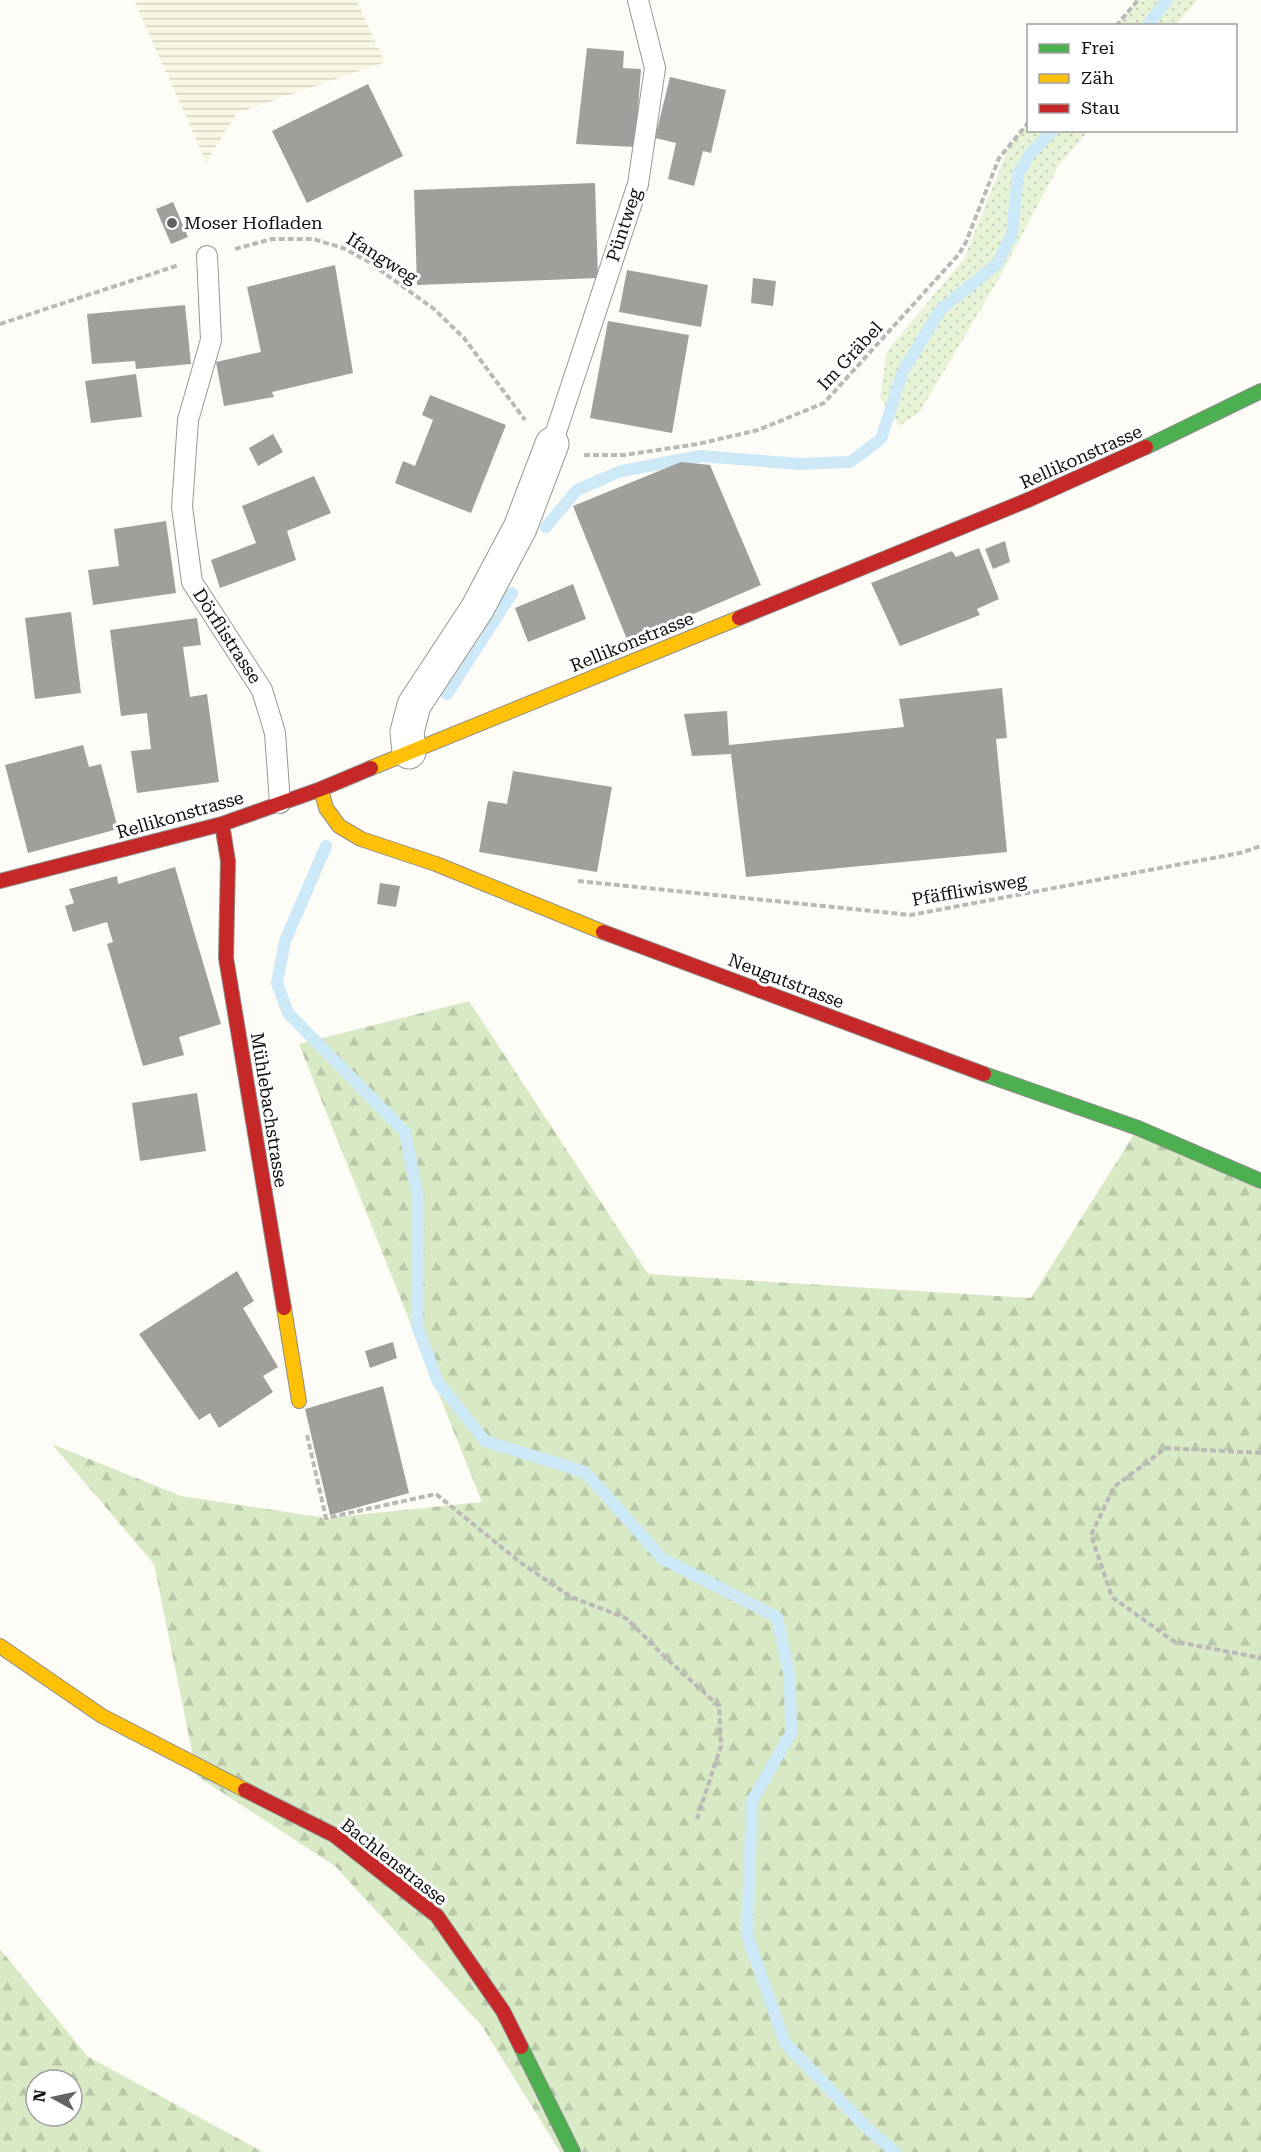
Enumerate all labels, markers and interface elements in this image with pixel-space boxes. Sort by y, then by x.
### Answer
legend [1027,24,1237,132]
text: Frei [1081,37,1115,58]
text: Zäh [1081,67,1114,88]
text: Stau [1081,97,1120,118]
street label: Püntweg [602,185,646,264]
place label: Moser Hofladen [184,212,323,233]
marker: Moser Hofladen [165,216,179,230]
street label: Ifangweg [343,228,422,288]
street label: Im Gräbel [813,317,887,394]
street label: Rellikonstrasse [1017,420,1145,493]
street label: Dörflistrasse [189,584,266,687]
street label: Rellikonstrasse [567,607,697,676]
street label: Rellikonstrasse [114,786,246,843]
street label: Pfäffliwisweg [910,869,1029,910]
street label: Neugutstrasse [725,949,847,1012]
street label: Mühlebachstrasse [247,1031,292,1189]
street label: Bachlenstrasse [337,1814,452,1910]
north arrow [24,2068,84,2128]
text: N [29,2089,50,2103]

